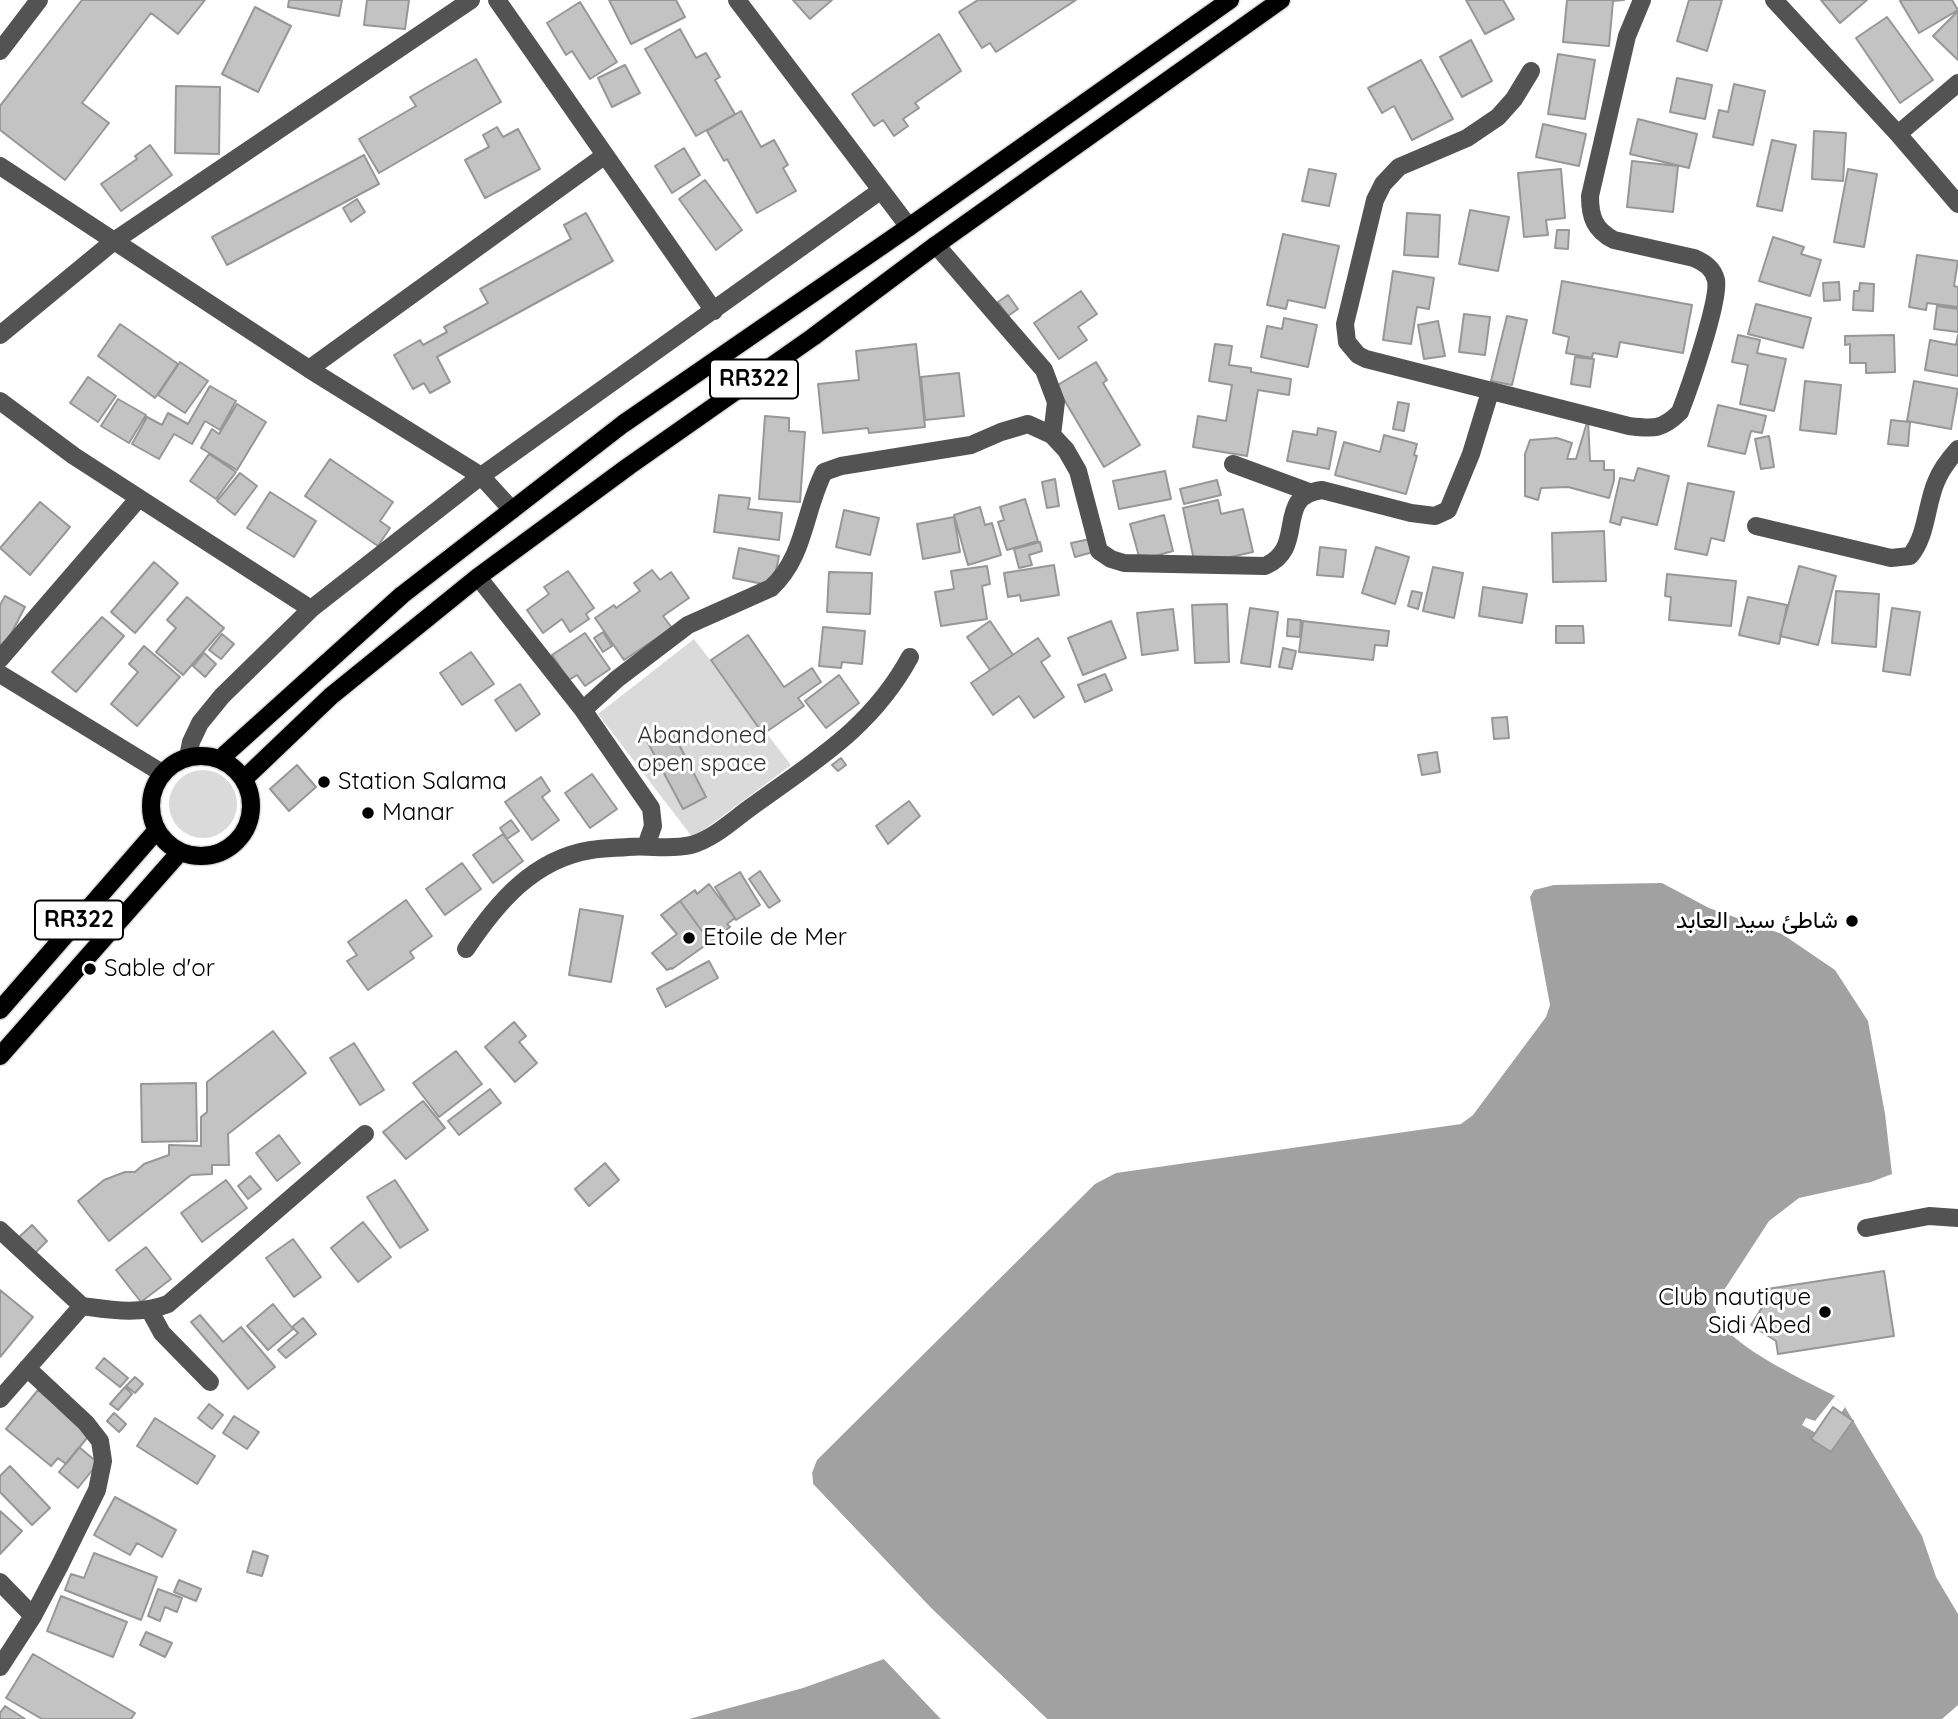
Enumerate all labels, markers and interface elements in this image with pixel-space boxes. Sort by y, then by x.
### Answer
road number: RR322 [710,360,798,398]
park label: Abandoned open space [637,722,767,778]
place label: Station Salama [338,768,507,796]
marker: Station Salama [316,774,332,790]
place label: Manar [382,799,454,827]
marker: Manar [360,805,376,821]
road number: RR322 [35,900,123,939]
place label: شاطئ سيد العابد [1676,907,1838,935]
marker: شاطئ سيد العابد [1844,913,1860,929]
place label: Etoile de Mer [703,924,847,952]
marker: Etoile de Mer [681,930,697,946]
place label: Sable d'or [104,955,215,983]
marker: Sable d'or [82,961,98,977]
place label: Club nautique Sidi Abed [1658,1284,1811,1340]
marker: Club nautique Sidi Abed [1817,1304,1833,1320]

